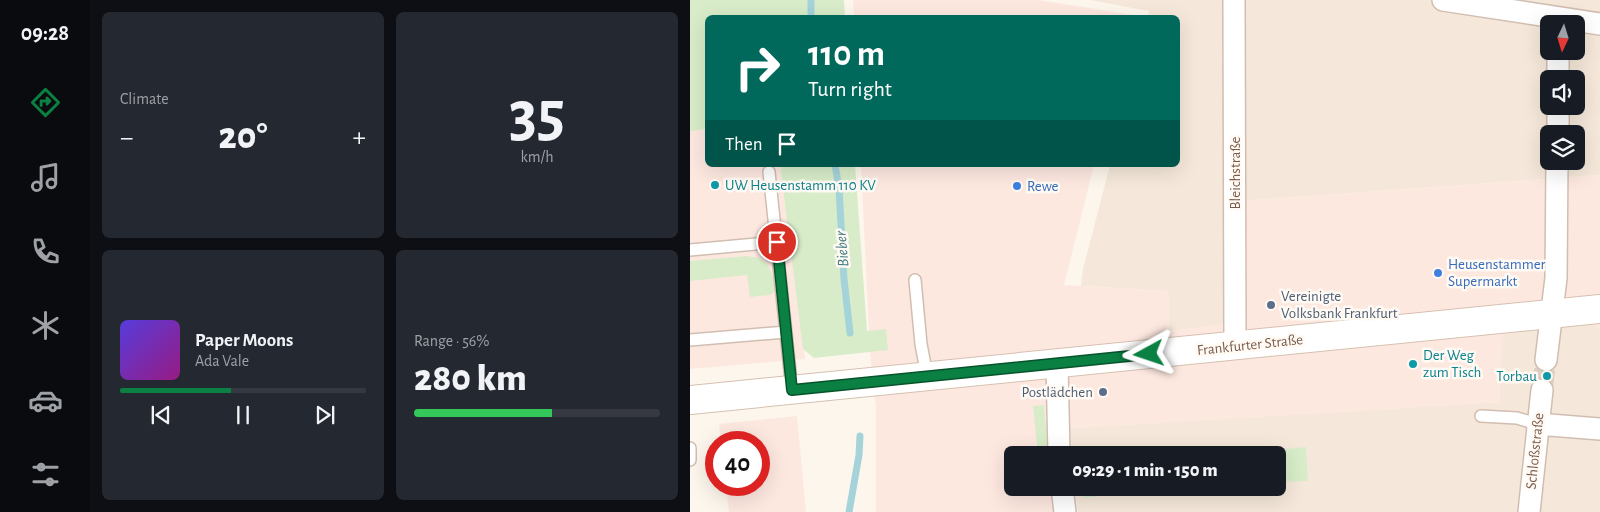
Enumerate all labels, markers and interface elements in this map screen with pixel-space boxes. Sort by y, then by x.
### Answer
north arrow [1540,15,1585,60]
map controls [1540,15,1585,170]
text: 09:28 [21,22,69,44]
icon: right [725,35,790,100]
text: 110 m [808,37,885,72]
button: sound [1540,70,1585,115]
text: Turn right [808,78,892,100]
text: 35 [509,83,565,148]
icon: directions [28,85,63,120]
text: Climate [120,91,169,107]
text: 20° [219,118,267,156]
text: − [120,124,133,152]
text: + [353,124,366,152]
button: layers [1540,125,1585,170]
icon: arrive [773,130,801,158]
text: Then [725,135,763,154]
street label: Bleichstraße [1228,136,1243,210]
text: km/h [520,149,554,165]
icon: music [28,160,63,195]
place label: UW Heusenstamm 110 KV [725,178,876,193]
marker: UW Heusenstamm 110 KV [709,179,721,191]
place label: Rewe [1027,179,1059,194]
marker: Rewe [1011,180,1023,192]
pin [756,221,798,263]
icon: arrive [763,228,791,256]
water label: Bieber [832,230,852,268]
icon: phone [28,234,63,269]
place label: Heusenstammer Supermarkt [1448,257,1546,289]
marker: Heusenstammer Supermarkt [1432,267,1444,279]
place label: Vereinigte Volksbank Frankfurt [1281,289,1398,321]
marker: Vereinigte Volksbank Frankfurt [1265,299,1277,311]
icon: climate [28,308,63,343]
position arrow [1122,327,1174,379]
text: Paper Moons [195,331,293,350]
street label: Frankfurter Straße [1196,332,1304,358]
text: Range · 56% [414,333,490,349]
place label: Der Weg zum Tisch [1423,348,1481,380]
text: Ada Vale [195,353,249,369]
marker: Der Weg zum Tisch [1407,358,1419,370]
text: 280 km [414,360,527,398]
place label: Torbau [1496,369,1537,384]
marker: Torbau [1541,370,1553,382]
icon: car [28,383,63,418]
place label: Postlädchen [1022,385,1093,400]
marker: Postlädchen [1097,386,1109,398]
icon: previous [147,401,175,429]
icon: pause [229,401,257,429]
icon: next [311,401,339,429]
street label: Schloßstraße [1524,412,1546,490]
speed limit sign: 40 [705,431,770,496]
icon: filters [28,457,63,492]
text: 09:29 · 1 min · 150 m [1072,461,1218,480]

